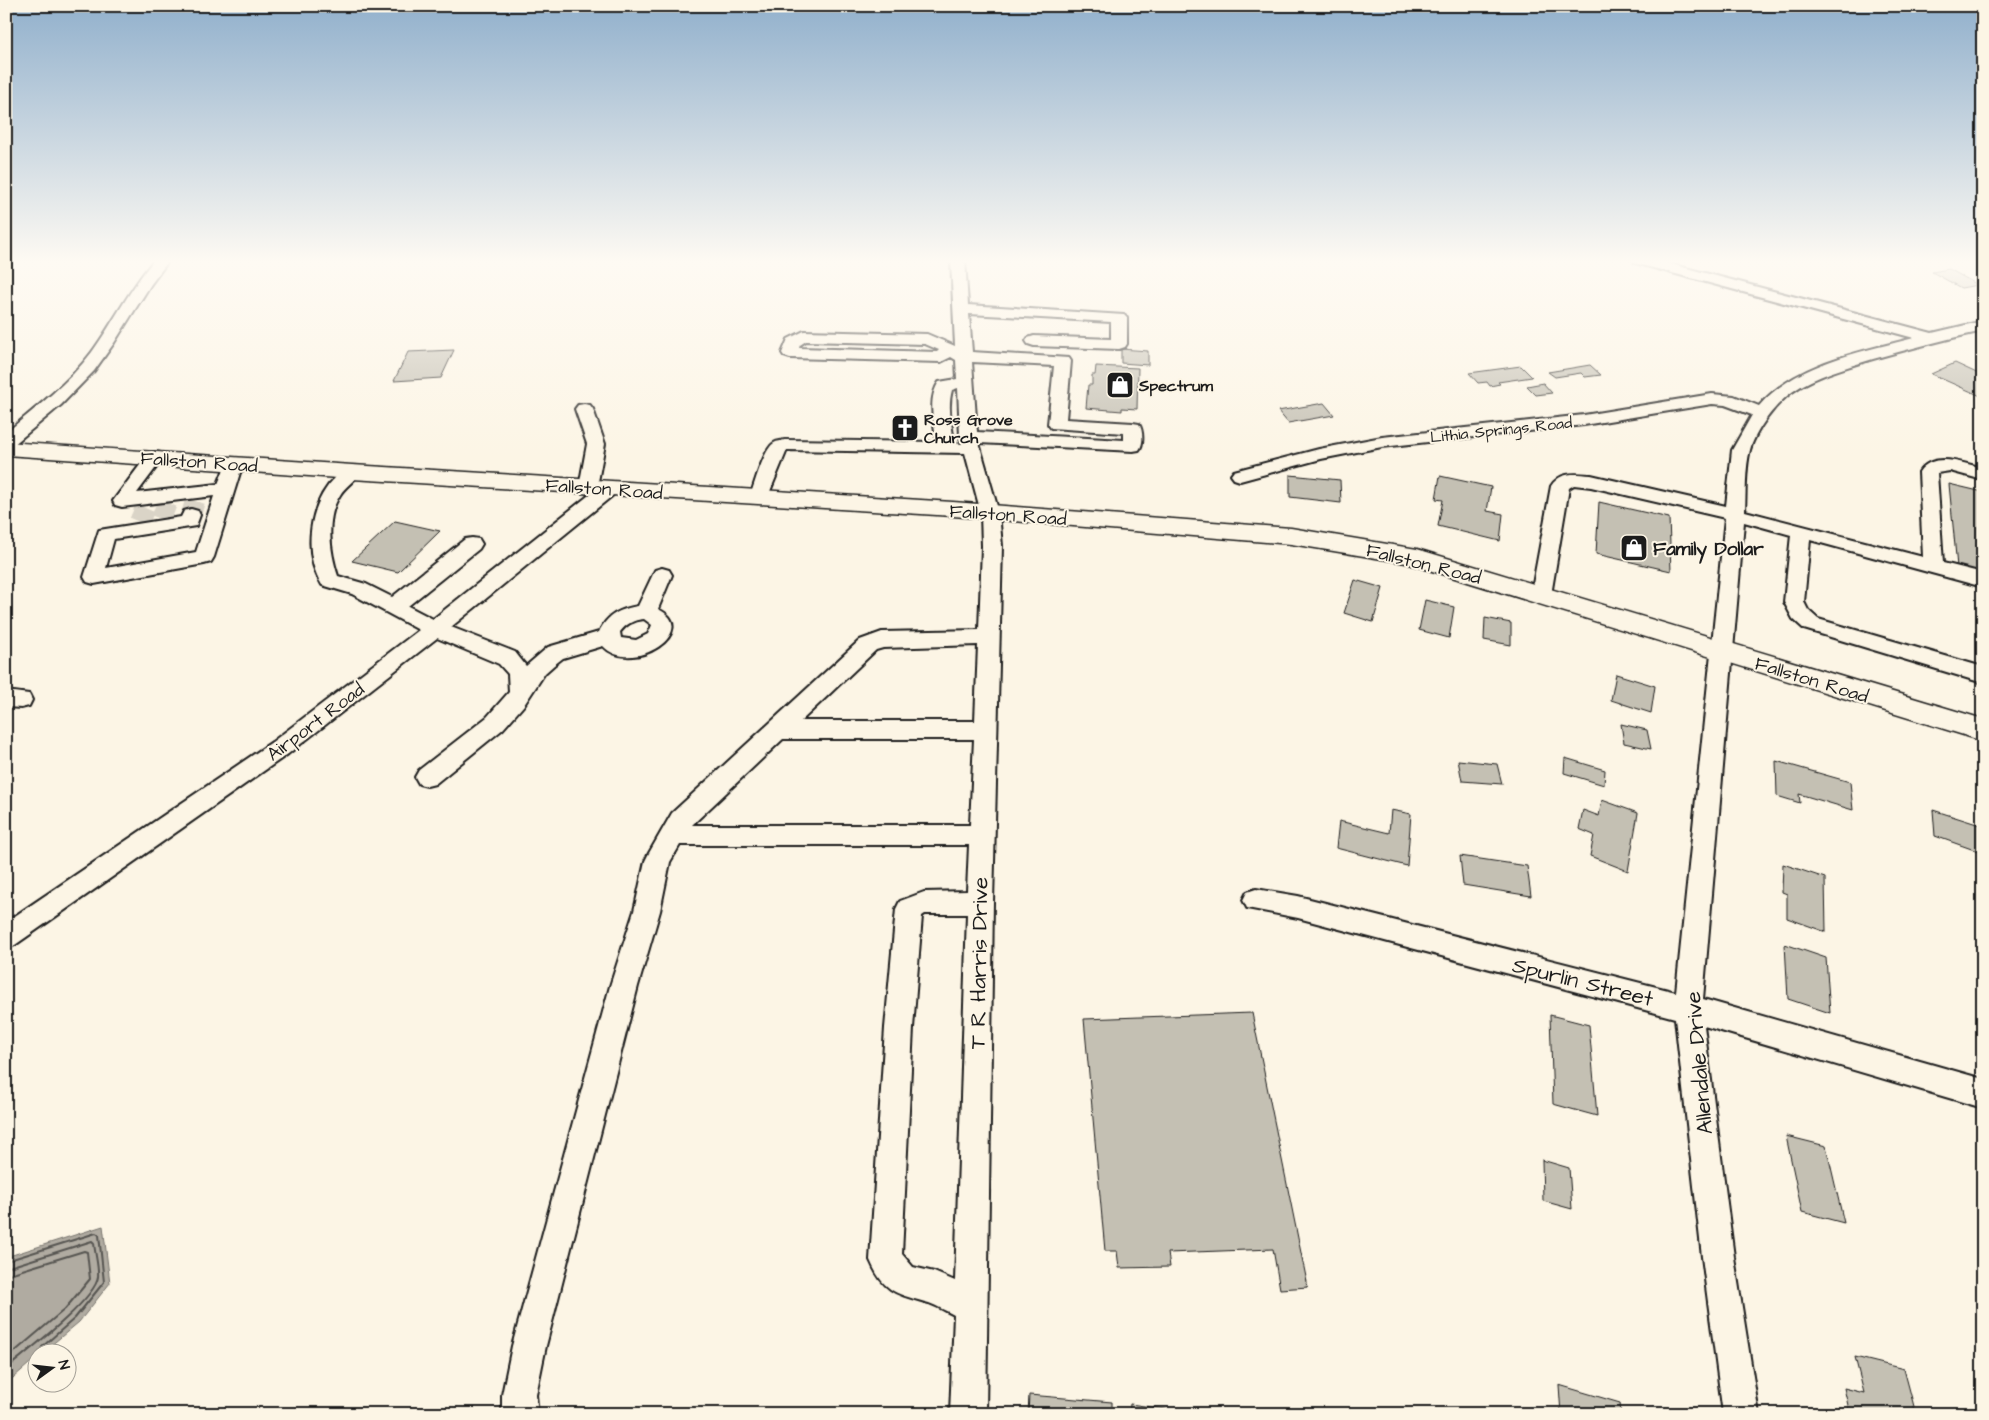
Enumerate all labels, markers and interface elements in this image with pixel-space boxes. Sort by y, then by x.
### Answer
shop icon: Spectrum [1105,370,1135,400]
place label: Spectrum [1138,375,1213,397]
place label: Ross Grove Church [924,409,1013,449]
street label: Lithia Springs Road [1429,412,1573,449]
church icon: Ross Grove Church [890,413,920,443]
street label: Fallston Road [139,445,259,480]
street label: Fallston Road [544,472,664,507]
street label: Fallston Road [948,498,1068,533]
shop icon: Family Dollar [1619,533,1649,563]
place label: Family Dollar [1653,536,1764,564]
street label: Fallston Road [1363,537,1484,592]
street label: Fallston Road [1751,650,1872,711]
street label: Airport Road [261,676,371,768]
street label: T R Harris Drive [963,877,997,1049]
street label: Spurlin Street [1509,950,1656,1015]
street label: Allendale Drive [1678,990,1721,1136]
north arrow [28,1342,78,1392]
text: N [53,1358,74,1372]

